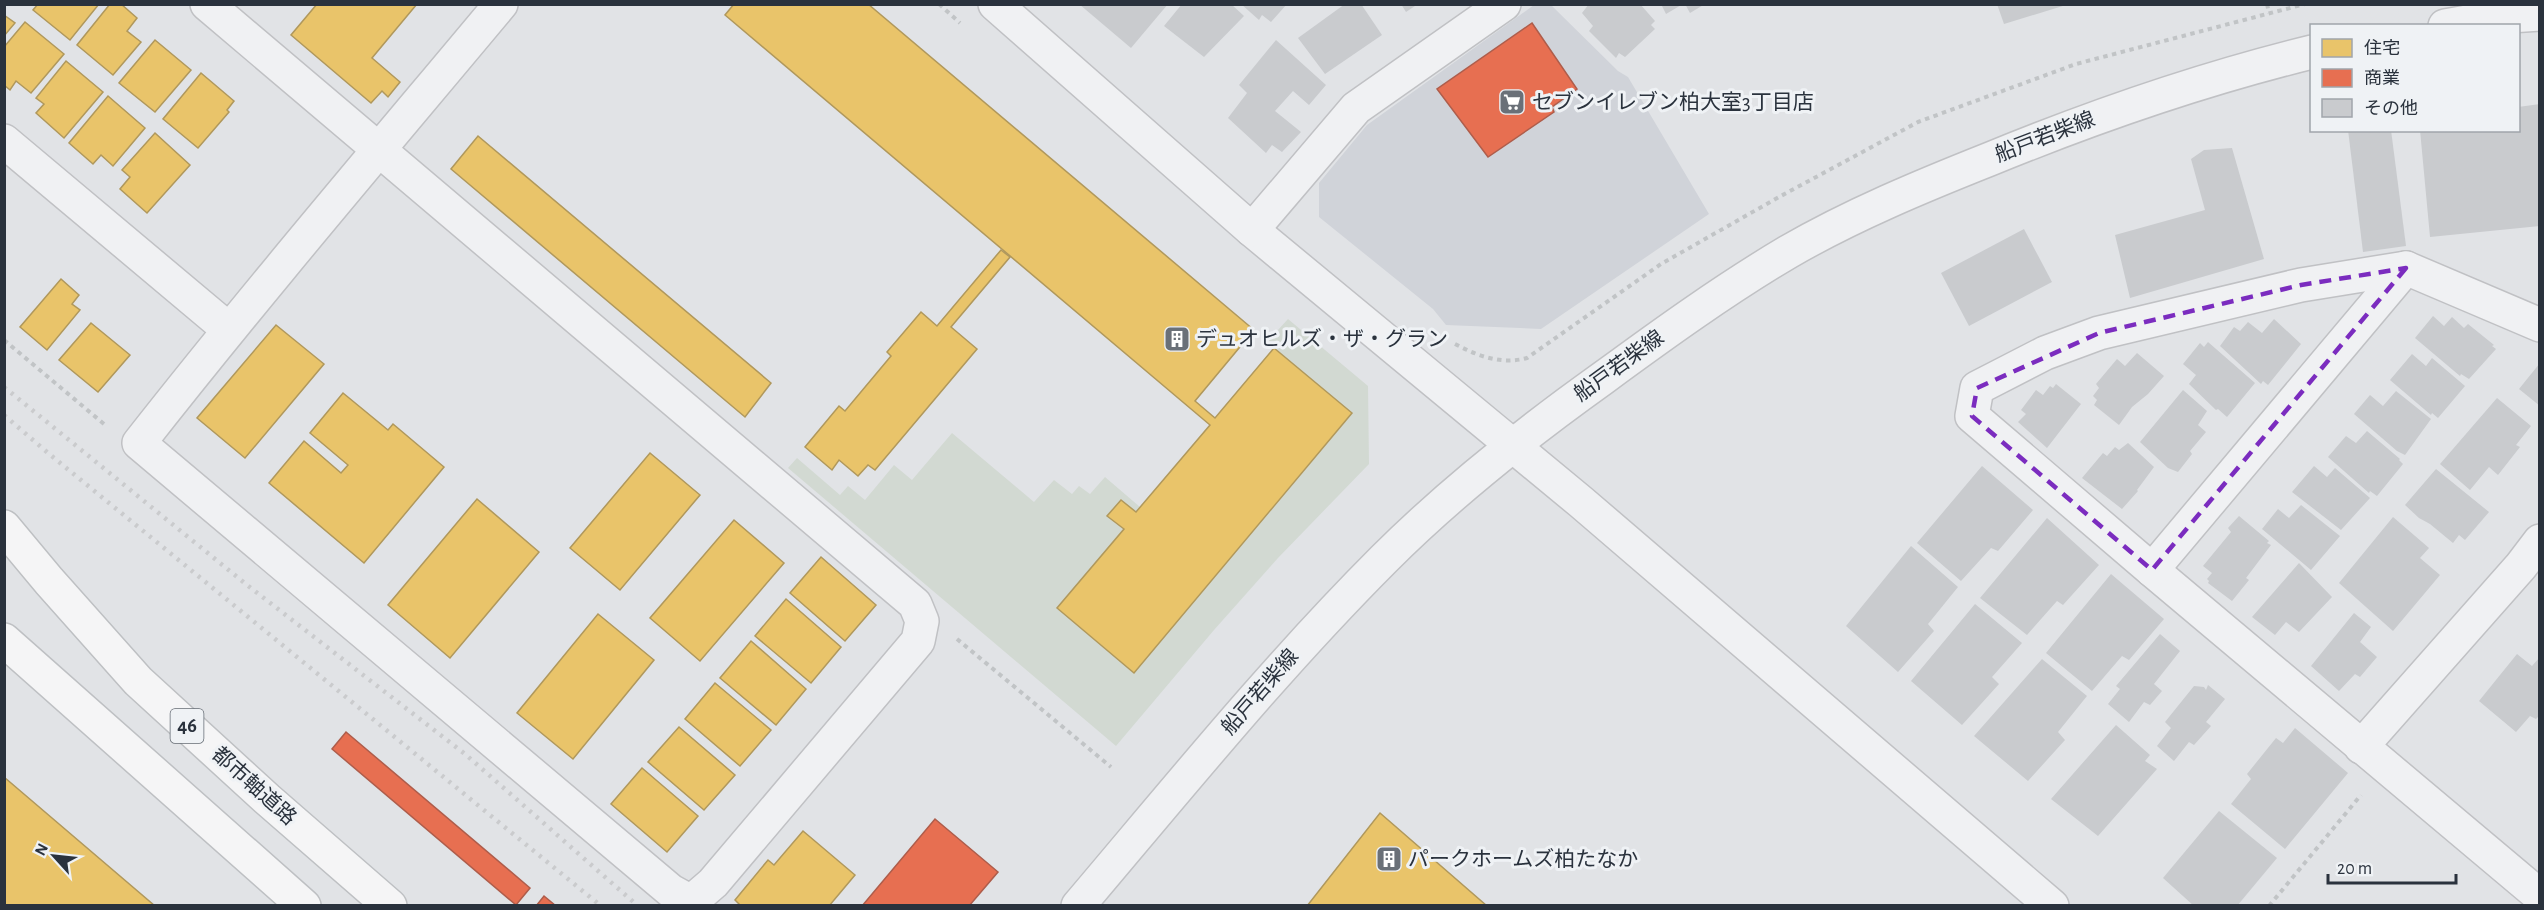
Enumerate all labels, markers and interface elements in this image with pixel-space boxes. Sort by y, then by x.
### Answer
legend [2310,24,2520,132]
text: 住宅 [2364,39,2400,58]
text: 商業 [2364,69,2400,88]
supermarket icon: セブンイレブン柏大室3丁目店 [1497,87,1527,117]
place label: セブンイレブン柏大室3丁目店 [1532,90,1814,113]
text: その他 [2364,99,2418,118]
street label: 船戸若柴線 [1992,107,2098,166]
building icon: デュオヒルズ・ザ・グラン [1162,324,1192,354]
street label: 船戸若柴線 [1570,326,1668,405]
place label: デュオヒルズ・ザ・グラン [1196,327,1448,350]
street label: 船戸若柴線 [1217,645,1302,739]
road number: 46 [170,709,204,743]
street label: 都市軸道路 [208,742,301,829]
north arrow [24,826,84,886]
text: N [32,841,51,858]
building icon: パークホームズ柏たなか [1374,844,1404,874]
place label: パークホームズ柏たなか [1408,847,1638,870]
scale bar [2328,847,2456,885]
text: 20 m [2337,860,2372,878]

